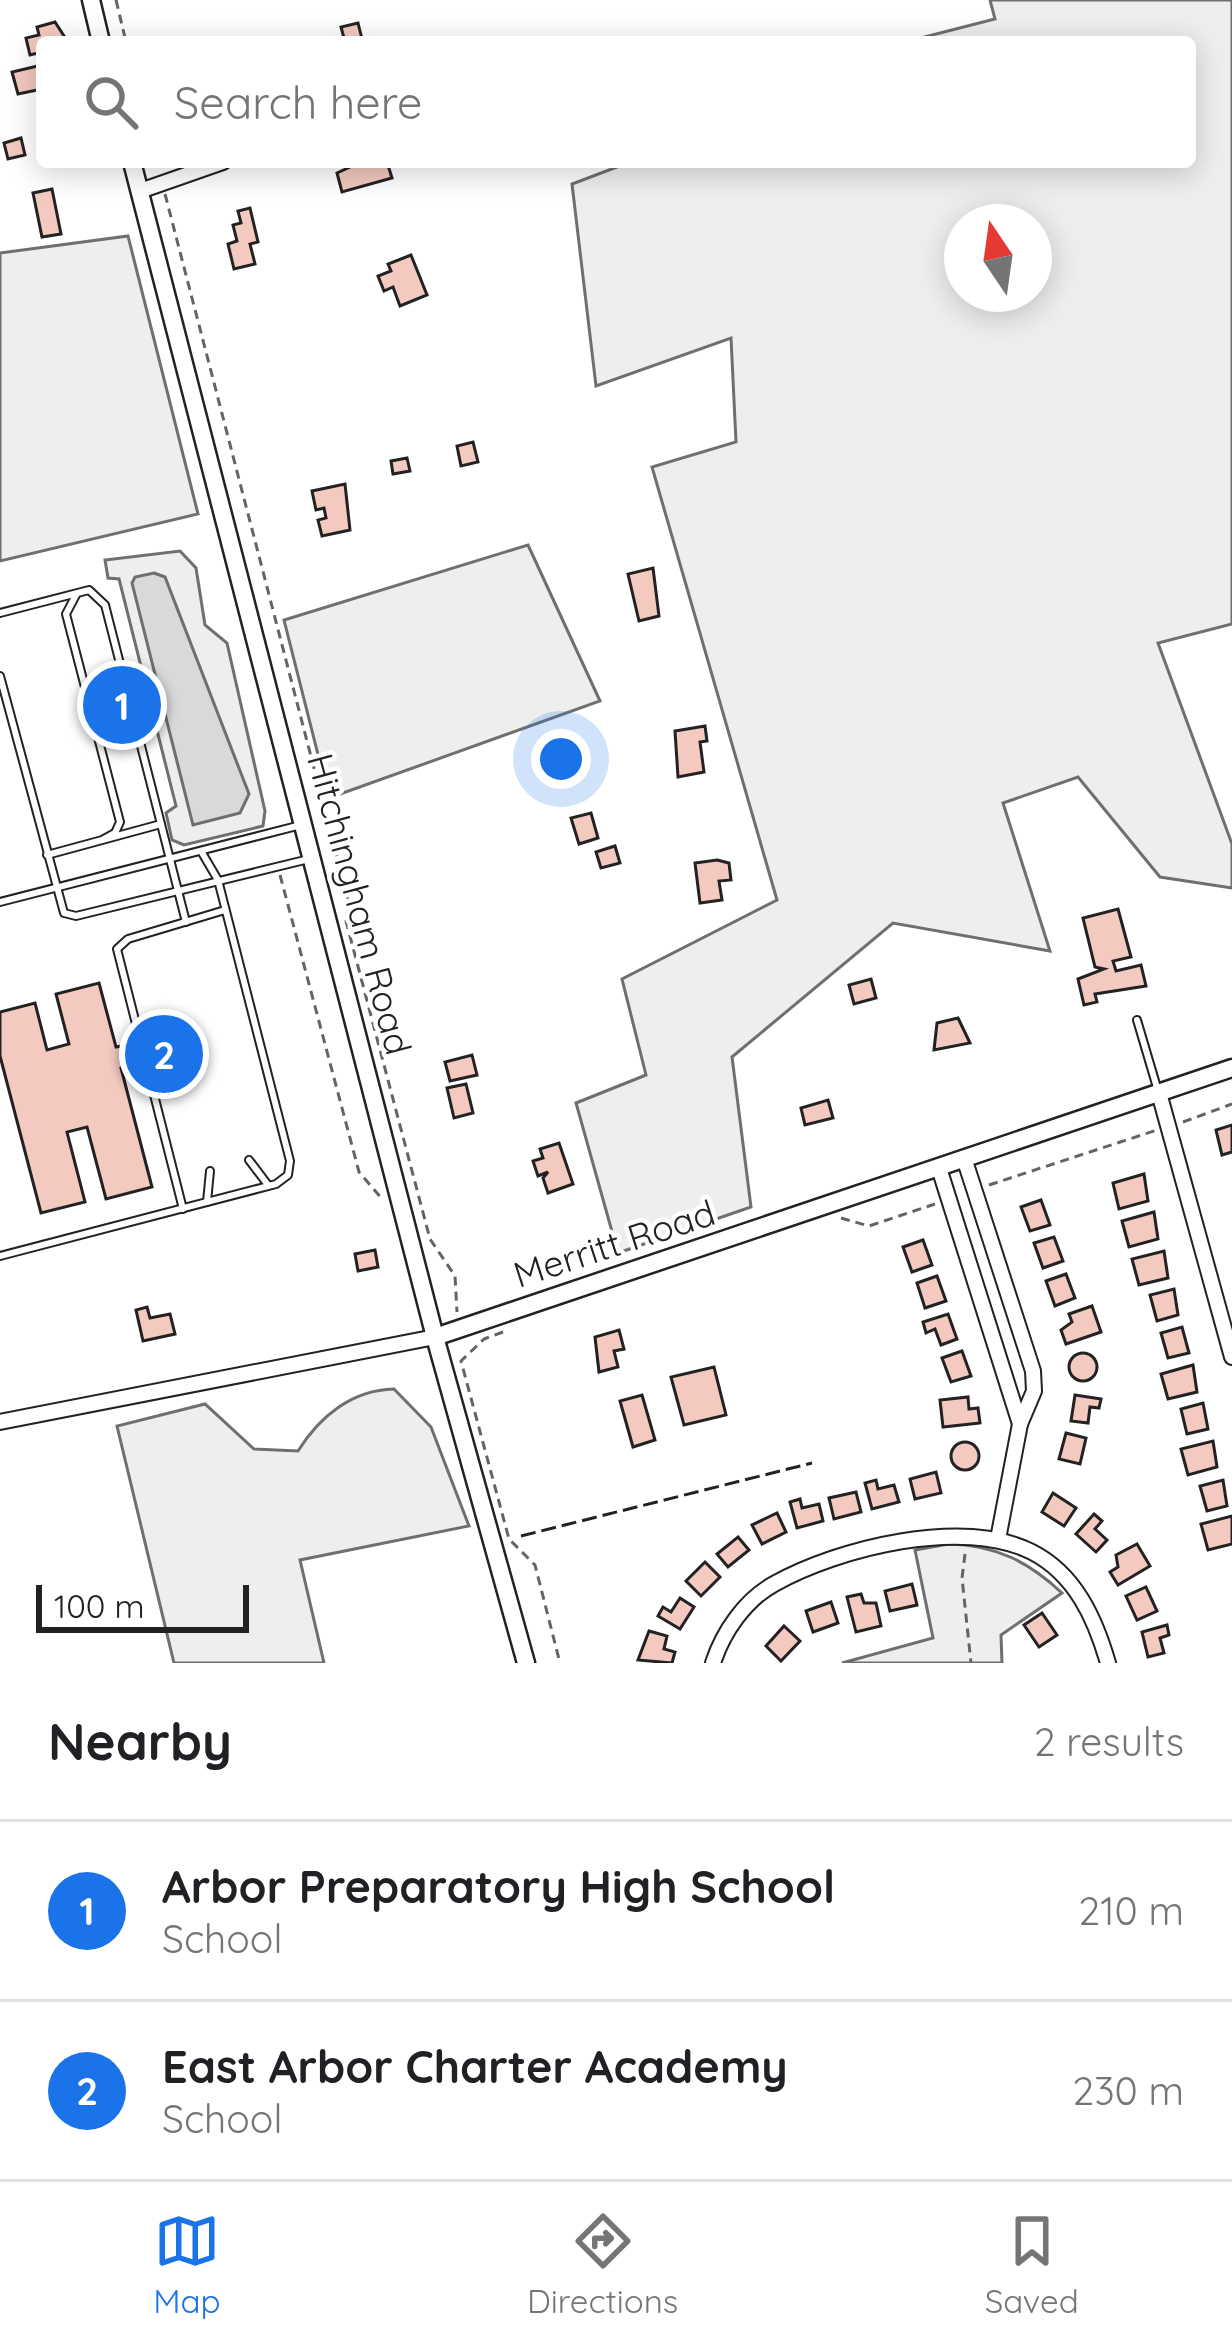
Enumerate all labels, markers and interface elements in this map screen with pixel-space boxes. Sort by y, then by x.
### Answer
search box [36,36,1196,168]
icon: search [78,69,144,135]
text: Search here [174,74,422,130]
north arrow [944,204,1052,312]
pin: 1 [83,660,161,750]
your location [531,729,591,789]
street label: Hitchingham Road [298,748,422,1060]
pin: 2 [125,1009,203,1099]
street label: Merritt Road [508,1189,720,1297]
scale bar [36,1579,249,1632]
text: 100 m [54,1585,145,1626]
text: Nearby [48,1709,232,1773]
text: 2 results [1034,1717,1184,1766]
text: Arbor Preparatory High School [162,1858,835,1914]
text: 1 [79,1886,95,1935]
text: 210 m [1079,1886,1184,1935]
text: School [162,1914,282,1963]
text: East Arbor Charter Academy [162,2038,788,2094]
text: 2 [76,2066,98,2115]
text: 230 m [1073,2066,1184,2115]
text: School [162,2094,282,2143]
tab: Map [153,2208,221,2321]
tab: Directions [527,2208,678,2321]
tab: Saved [985,2208,1079,2321]

